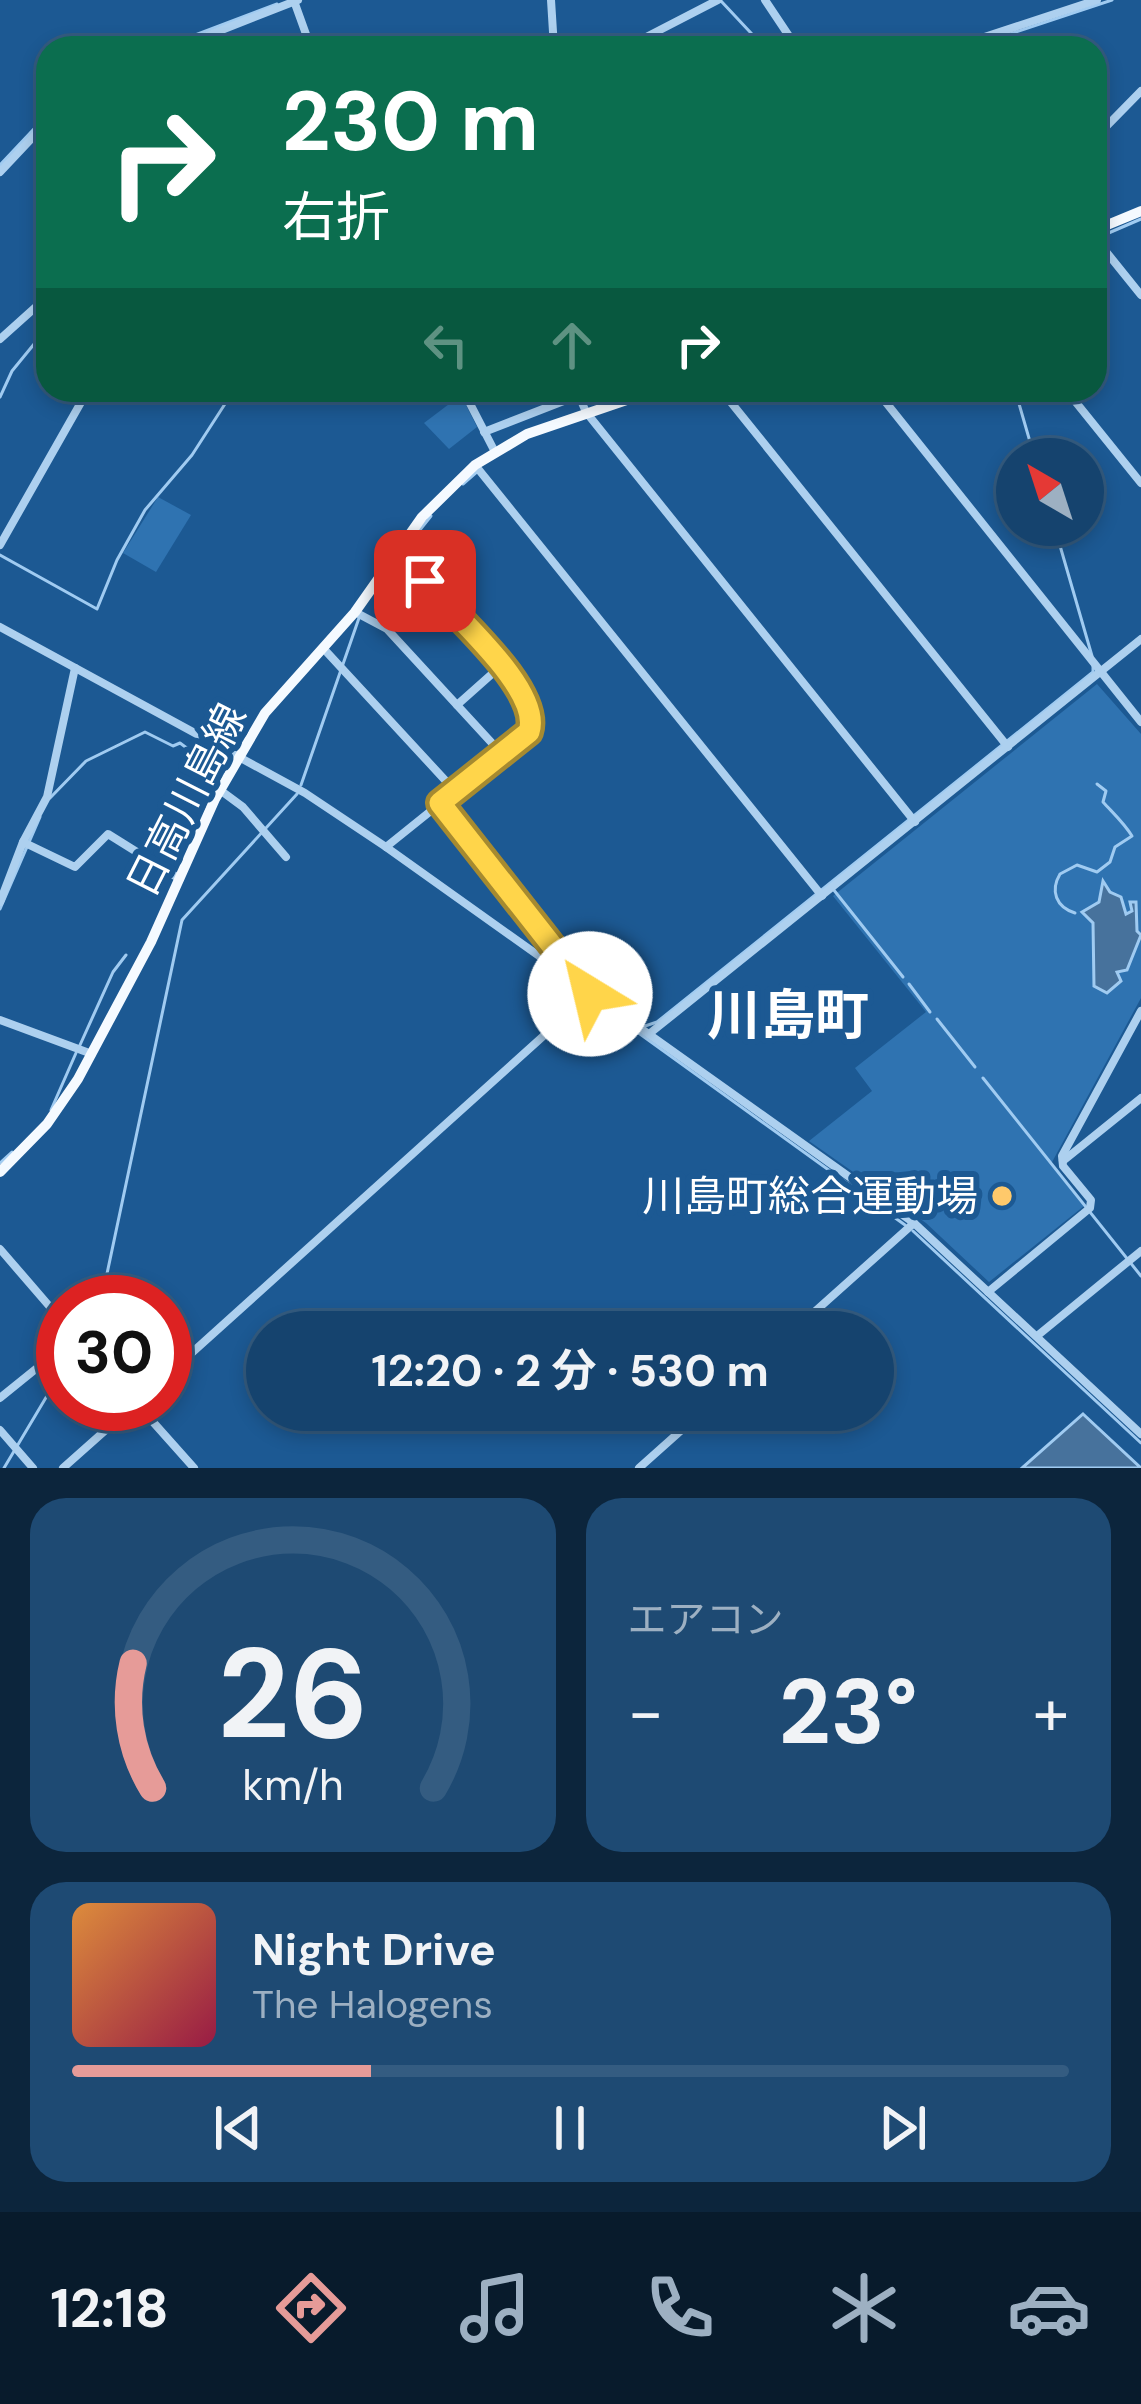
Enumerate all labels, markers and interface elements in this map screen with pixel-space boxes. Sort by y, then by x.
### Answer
text: 230 m [282,67,539,176]
icon: right [84,84,240,240]
text: 右折 [282,182,390,253]
icon: left [413,312,479,378]
icon: ahead [539,312,605,378]
icon: right [665,312,731,378]
north arrow [996,438,1104,546]
map controls [996,438,1104,546]
pin [374,530,476,632]
icon: arrive [392,548,458,614]
street label: 日高川島線 [114,694,259,906]
position arrow [527,931,653,1057]
district label: 川島町 [707,980,869,1051]
place label: 川島町総合運動場 [642,1169,978,1224]
marker: 川島町総合運動場 [989,1183,1015,1209]
speed limit sign: 30 [36,1275,192,1431]
text: 12:20 · 2 分 · 530 m [371,1341,769,1400]
text: エアコン [628,1594,784,1645]
text: 26 [217,1613,368,1776]
text: 23° [779,1654,918,1771]
text: − [628,1670,664,1755]
text: + [1033,1670,1069,1755]
text: km/h [242,1757,343,1813]
text: Night Drive [252,1920,496,1979]
text: The Halogens [252,1979,493,2030]
icon: previous [205,2095,271,2161]
icon: pause [537,2095,603,2161]
icon: next [870,2095,936,2161]
icon: directions [269,2266,353,2350]
icon: music [453,2266,537,2350]
icon: phone [638,2266,722,2350]
icon: climate [822,2266,906,2350]
icon: car [1007,2266,1091,2350]
text: 12:18 [50,2273,169,2344]

